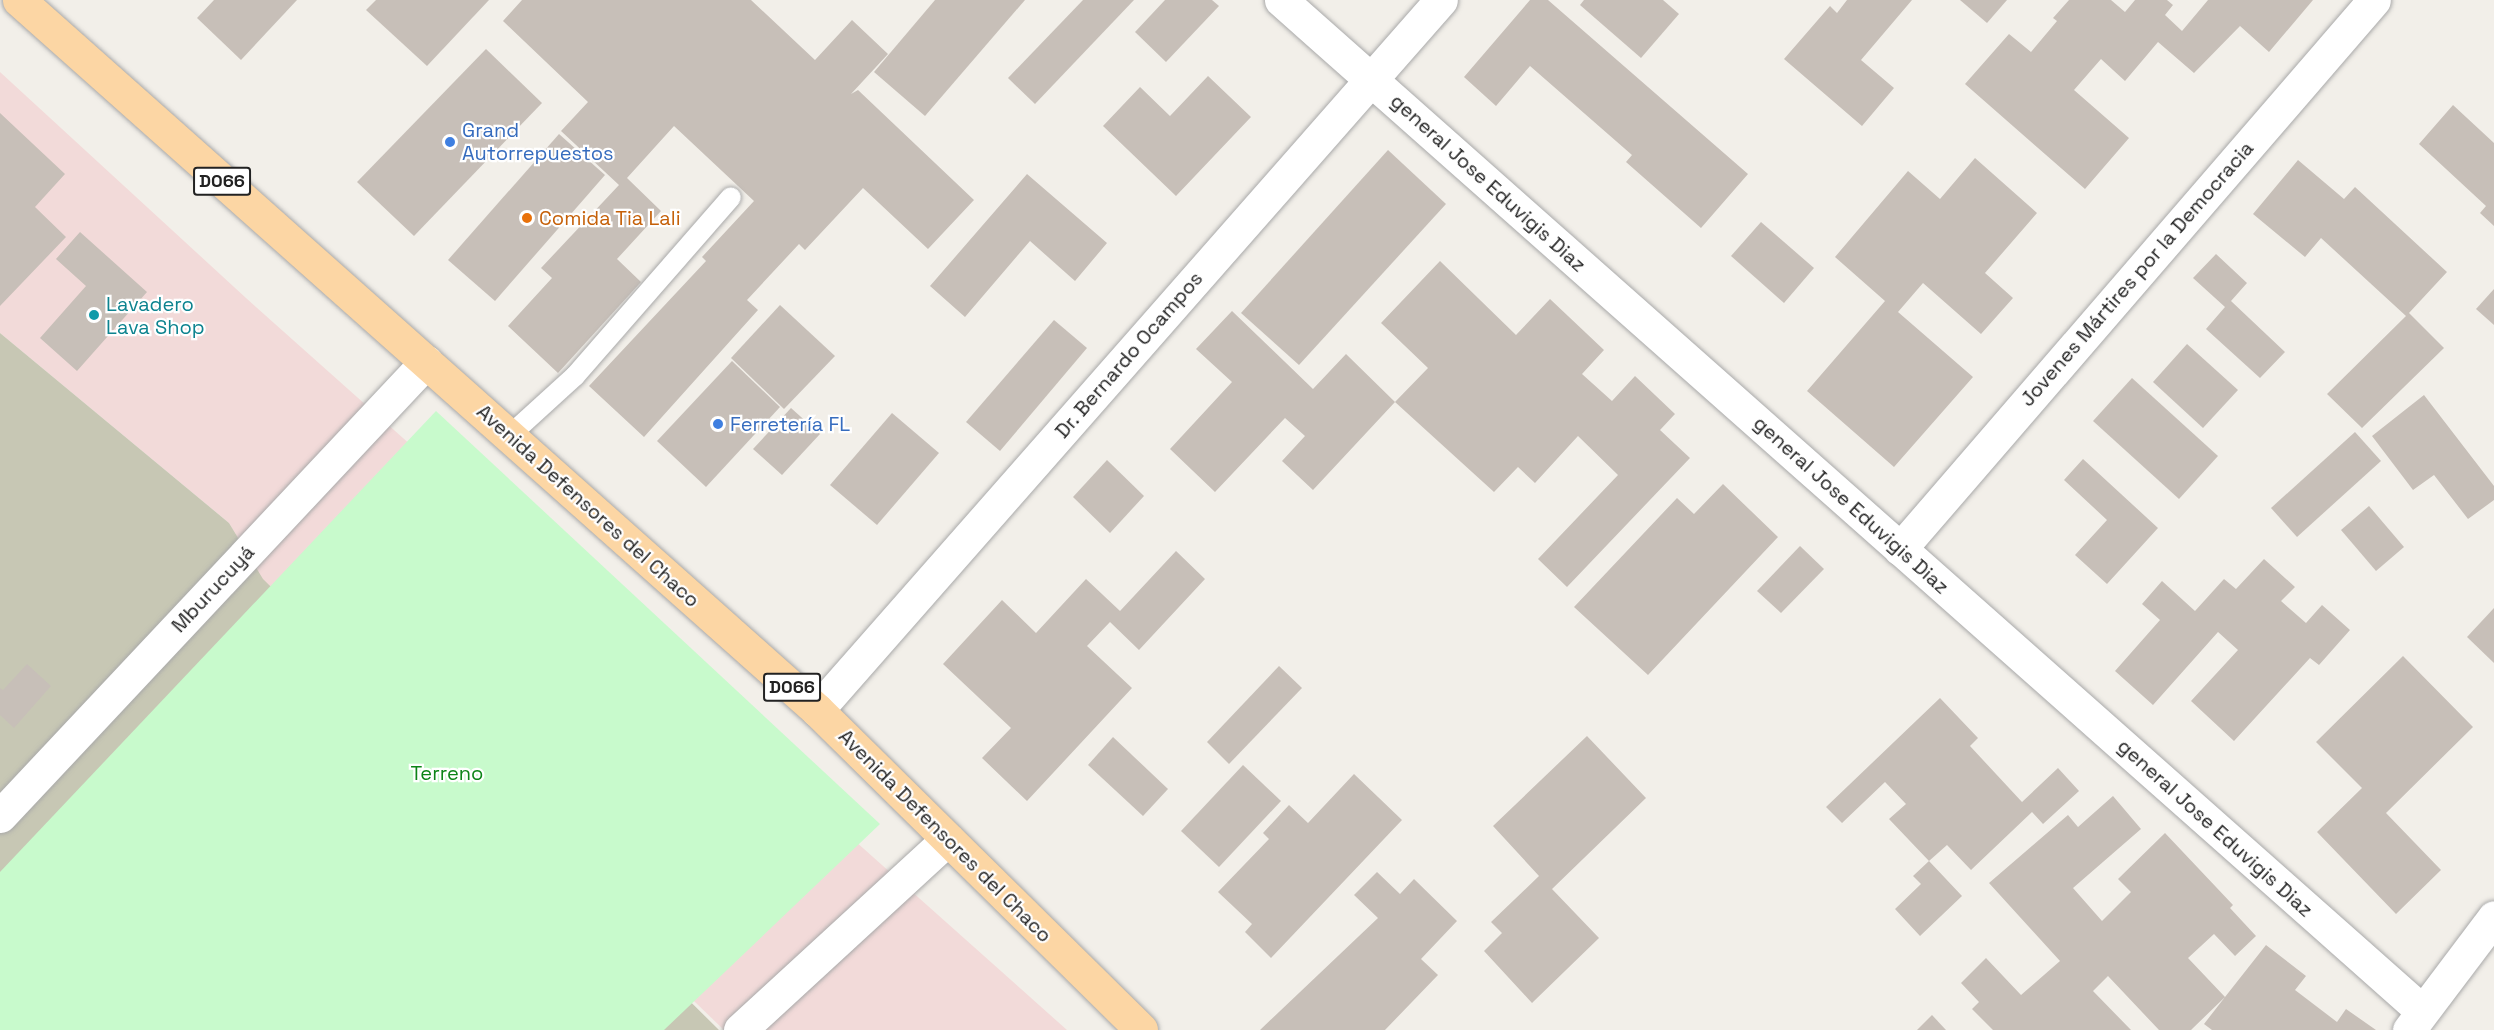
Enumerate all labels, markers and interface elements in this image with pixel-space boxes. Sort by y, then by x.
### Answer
street label: general Jose Eduvigis Diaz [1385,89,1591,277]
place label: Grand Autorrepuestos [462,118,614,165]
marker: Grand Autorrepuestos [443,135,457,149]
street label: Jovenes Mártires por la Democracia [2015,137,2259,411]
road number: D066 [192,166,252,196]
place label: Comida Tia Lali [539,206,681,230]
marker: Comida Tia Lali [520,211,534,225]
street label: Dr. Bernardo Ocampos [1050,267,1208,443]
place label: Lavadero Lava Shop [106,292,205,339]
marker: Lavadero Lava Shop [87,308,101,322]
street label: Avenida Defensores del Chaco [472,400,704,612]
street label: general Jose Eduvigis Diaz [1748,411,1954,599]
place label: Ferretería FL [730,412,850,436]
marker: Ferretería FL [711,417,725,431]
street label: Mburucuyá [167,541,259,637]
road number: D066 [762,672,822,702]
street label: Avenida Defensores del Chaco [834,725,1056,947]
street label: general Jose Eduvigis Diaz [2112,734,2318,922]
park label: Terreno [411,761,483,785]

